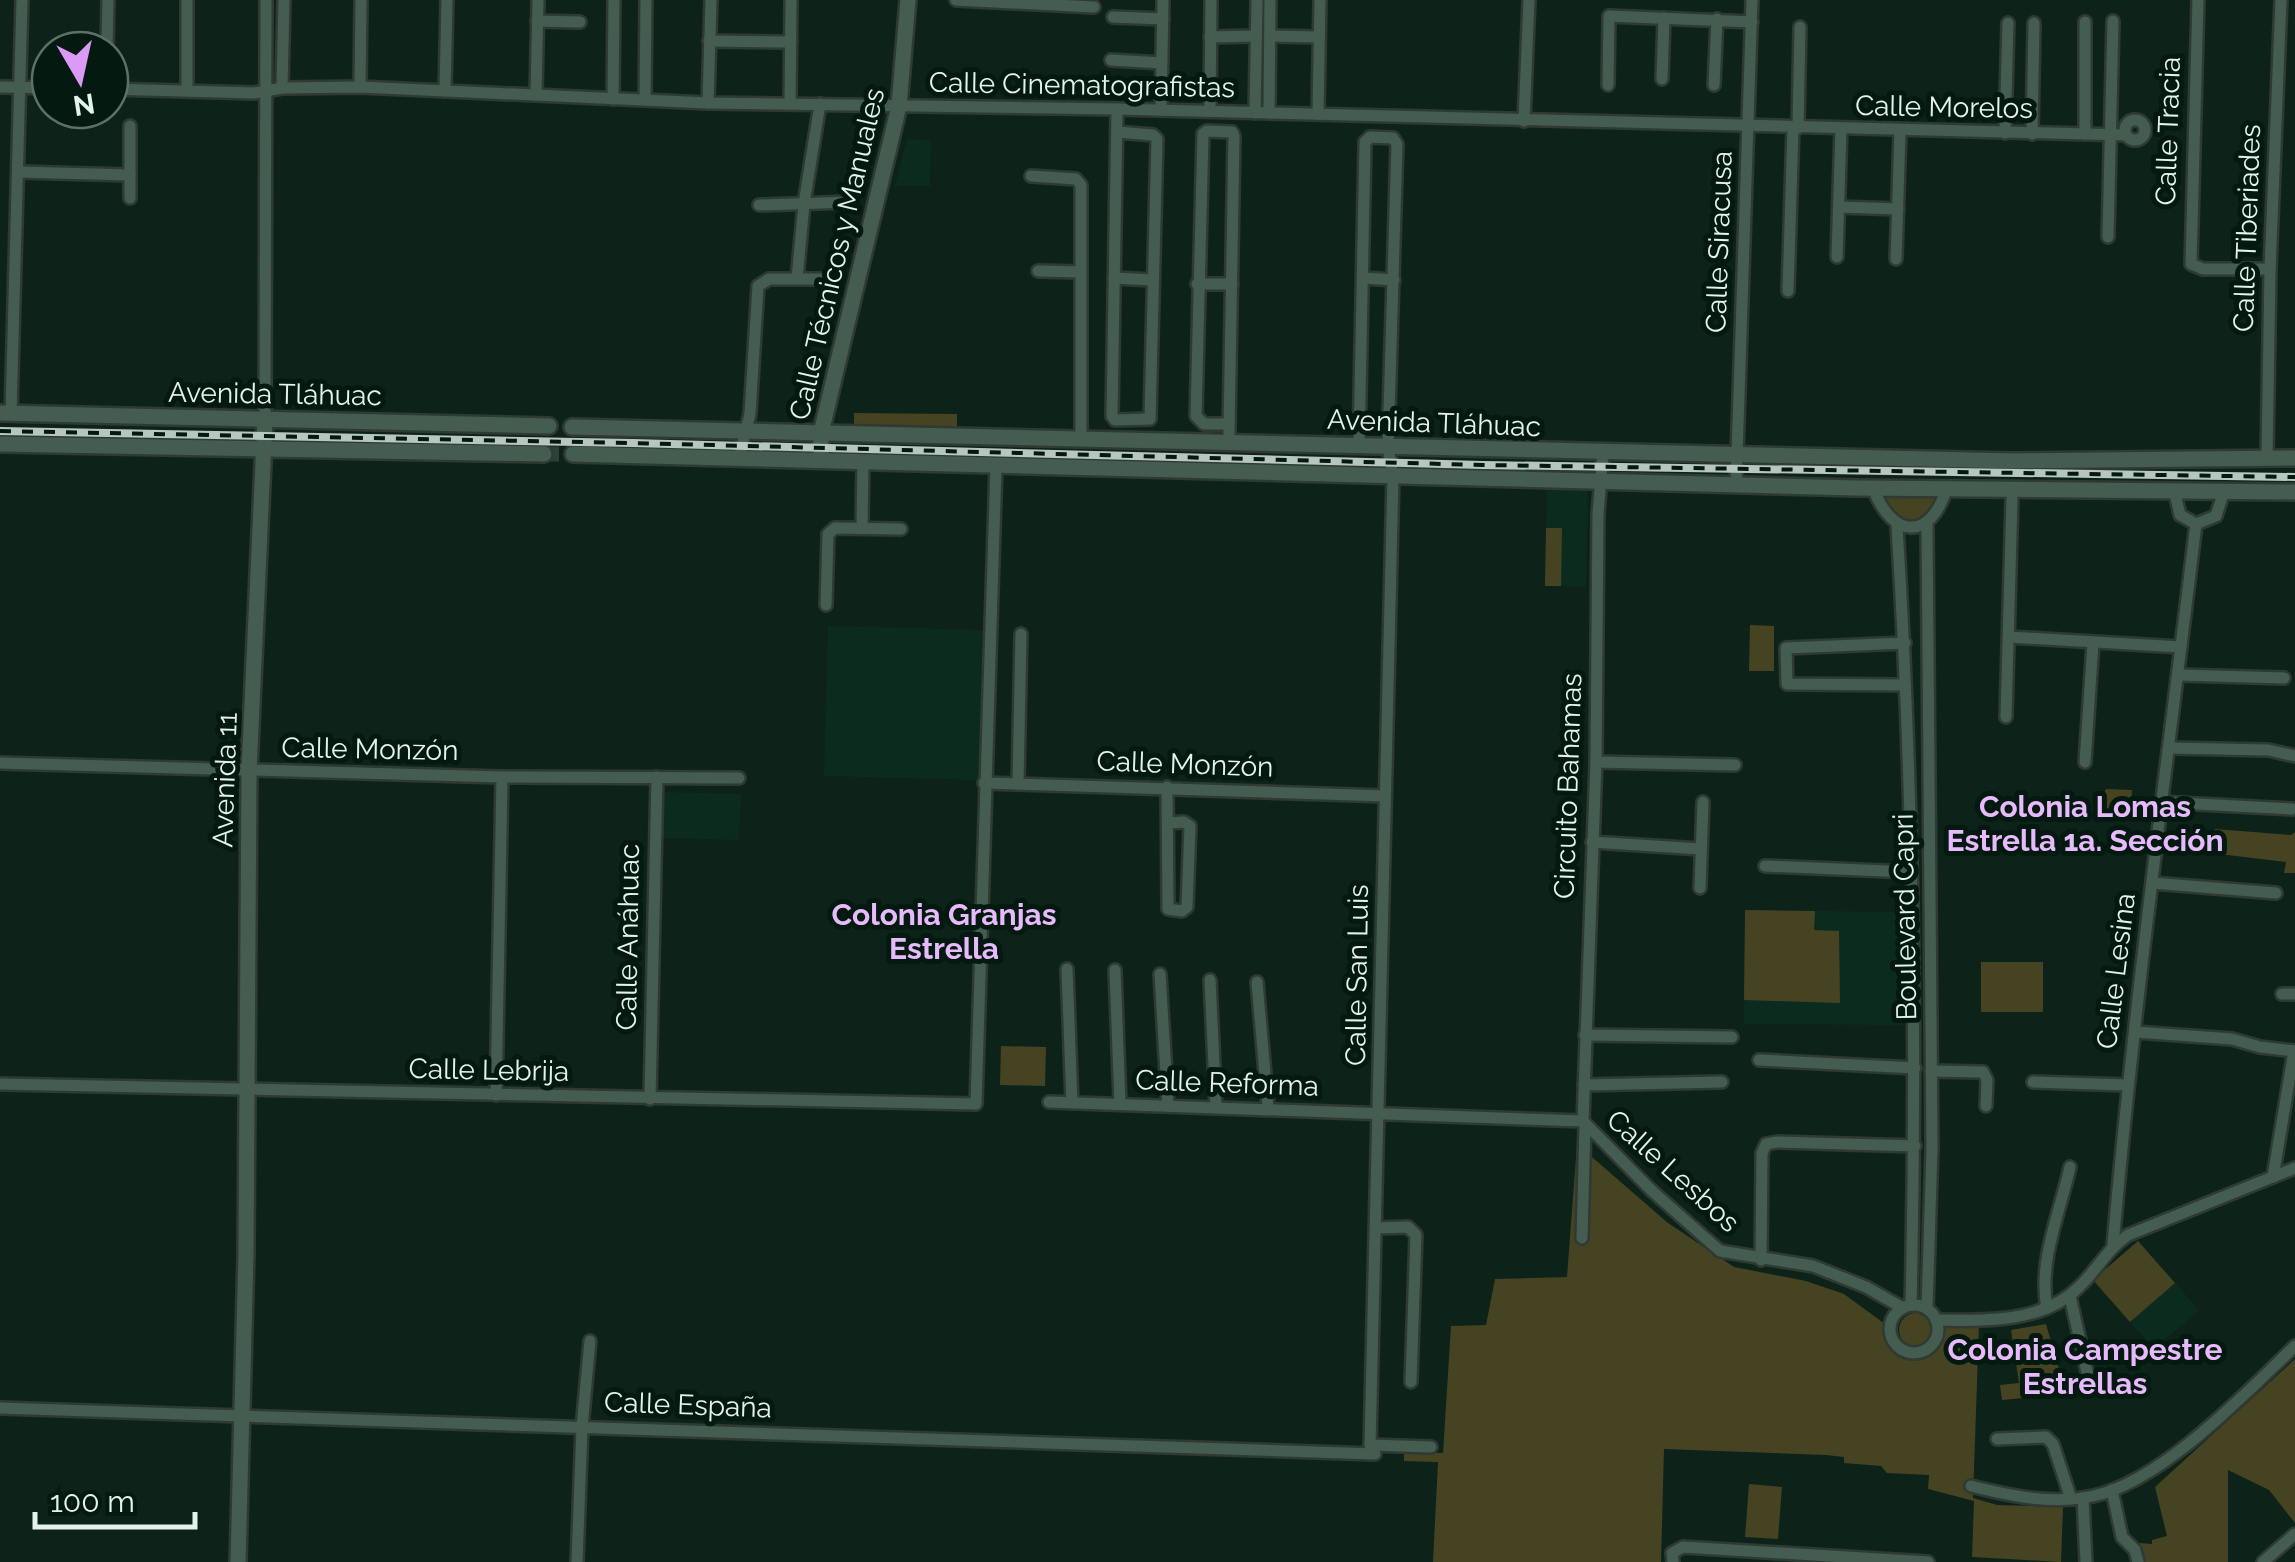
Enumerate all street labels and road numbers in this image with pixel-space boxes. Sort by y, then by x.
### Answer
street label: Calle Tracia [2149,56,2187,206]
street label: Calle Cinematografistas [929,66,1235,104]
street label: Calle Técnicos y Manuales [783,85,891,423]
street label: Calle Morelos [1855,89,2033,125]
street label: Calle Tiberiades [2227,124,2267,332]
street label: Calle Siracusa [1699,150,1739,334]
street label: Avenida Tláhuac [168,376,382,412]
street label: Avenida Tláhuac [1327,403,1541,443]
street label: Circuito Bahamas [1548,673,1588,899]
street label: Avenida 11 [206,712,244,848]
street label: Calle Monzón [281,731,459,767]
street label: Calle Monzón [1096,744,1274,784]
street label: Boulevard Capri [1887,813,1923,1021]
street label: Calle Anáhuac [610,843,646,1031]
street label: Calle San Luis [1339,884,1375,1066]
street label: Calle Lesina [2090,891,2142,1051]
street label: Calle Lebrija [408,1052,570,1088]
street label: Calle Reforma [1135,1063,1319,1103]
street label: Calle Lesbos [1600,1103,1746,1239]
street label: Calle España [604,1386,772,1424]

